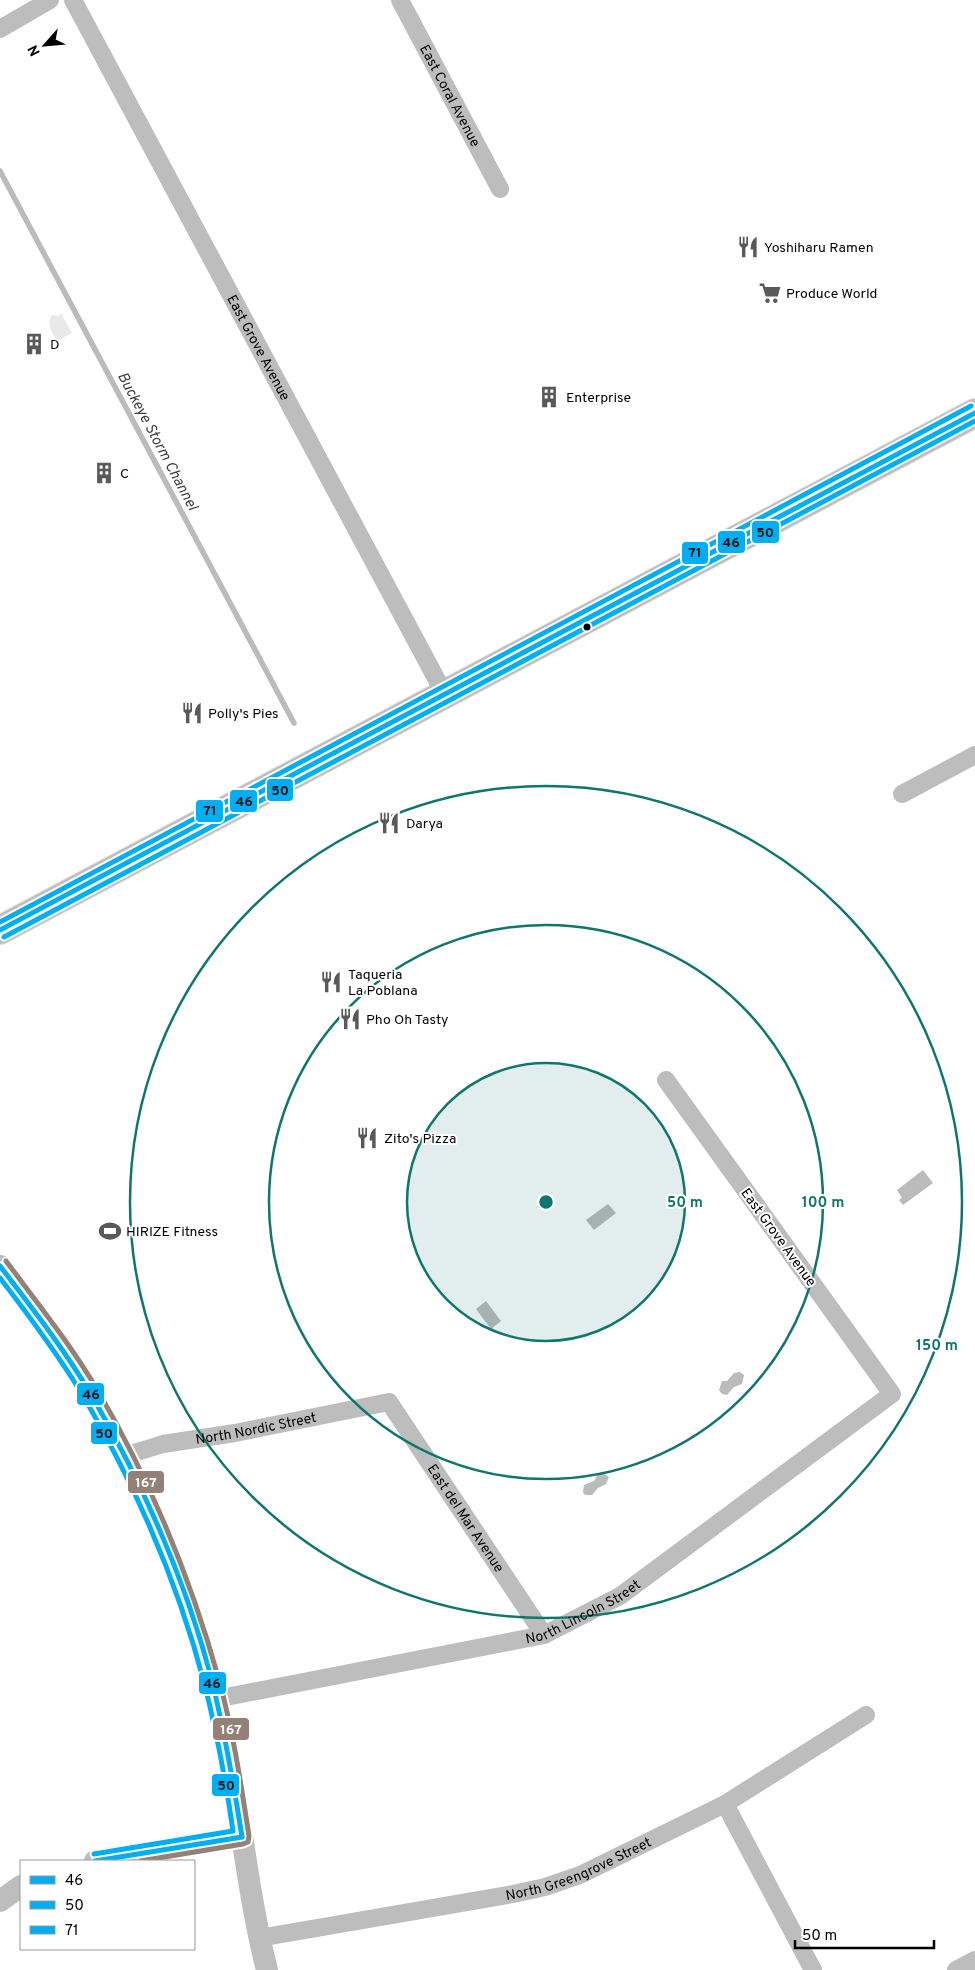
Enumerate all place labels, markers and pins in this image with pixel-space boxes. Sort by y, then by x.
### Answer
restaurant icon: Yoshiharu Ramen [735,234,761,260]
place label: Yoshiharu Ramen [764,240,874,257]
supermarket icon: Produce World [757,280,783,306]
place label: Produce World [786,286,877,303]
building icon: D [21,331,47,357]
place label: D [50,337,60,354]
building icon: Enterprise [536,384,562,410]
place label: Enterprise [566,390,631,407]
building icon: C [91,460,117,486]
place label: C [120,465,129,481]
unlabelled marker [582,622,592,632]
restaurant icon: Polly's Pies [179,700,205,726]
place label: Polly's Pies [208,706,279,723]
restaurant icon: Darya [376,810,402,836]
place label: Darya [406,816,443,833]
place label: Taqueria La Poblana [348,967,418,1000]
restaurant icon: Taqueria La Poblana [318,969,344,995]
restaurant icon: Pho Oh Tasty [337,1006,363,1032]
place label: Pho Oh Tasty [366,1012,448,1029]
restaurant icon: Zito's Pizza [354,1125,380,1151]
place label: Zito's Pizza [384,1131,456,1148]
centre of rings [537,1193,555,1211]
sports icon: HIRIZE Fitness [97,1218,123,1244]
place label: HIRIZE Fitness [126,1224,218,1241]

